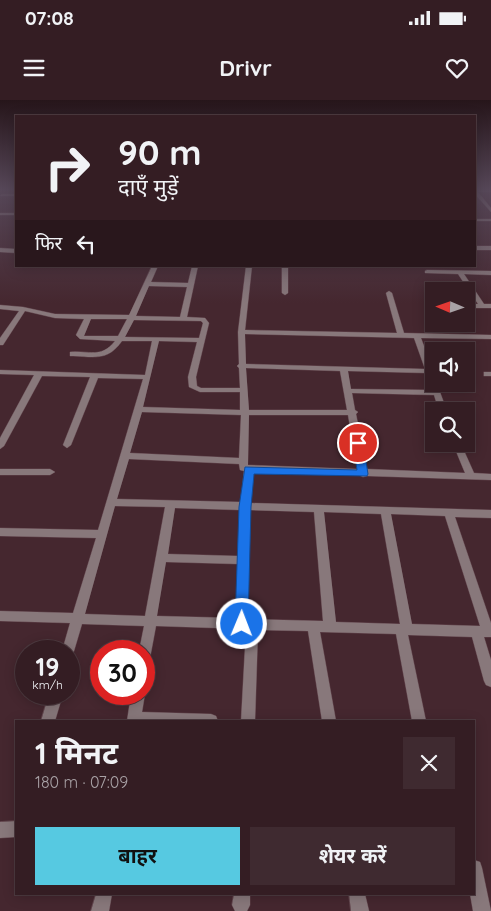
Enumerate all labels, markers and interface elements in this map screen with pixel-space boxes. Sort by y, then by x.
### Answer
text: 07:08 [25,6,74,30]
icon: menu [20,54,48,82]
text: Drivr [219,54,272,82]
icon: heart [443,54,471,82]
text: 90 m [118,130,201,174]
icon: right [35,135,100,200]
text: दाएँ मुड़ें [118,173,178,201]
icon: left [72,230,100,258]
text: फिर [35,231,62,255]
north arrow [425,282,475,332]
map controls [425,282,475,452]
button: sound [425,342,475,392]
button: search [425,402,475,452]
pin [337,422,379,464]
icon: arrive [344,429,372,457]
position arrow [215,597,267,649]
speed limit sign: 30 [90,640,155,705]
text: 19 [36,651,59,682]
text: km/h [32,677,63,692]
text: 1 मिनट [35,734,118,772]
button: close [403,737,455,789]
text: 180 m · 07:09 [35,772,128,792]
button: बाहर [35,827,240,885]
button: शेयर करें [250,827,455,885]

